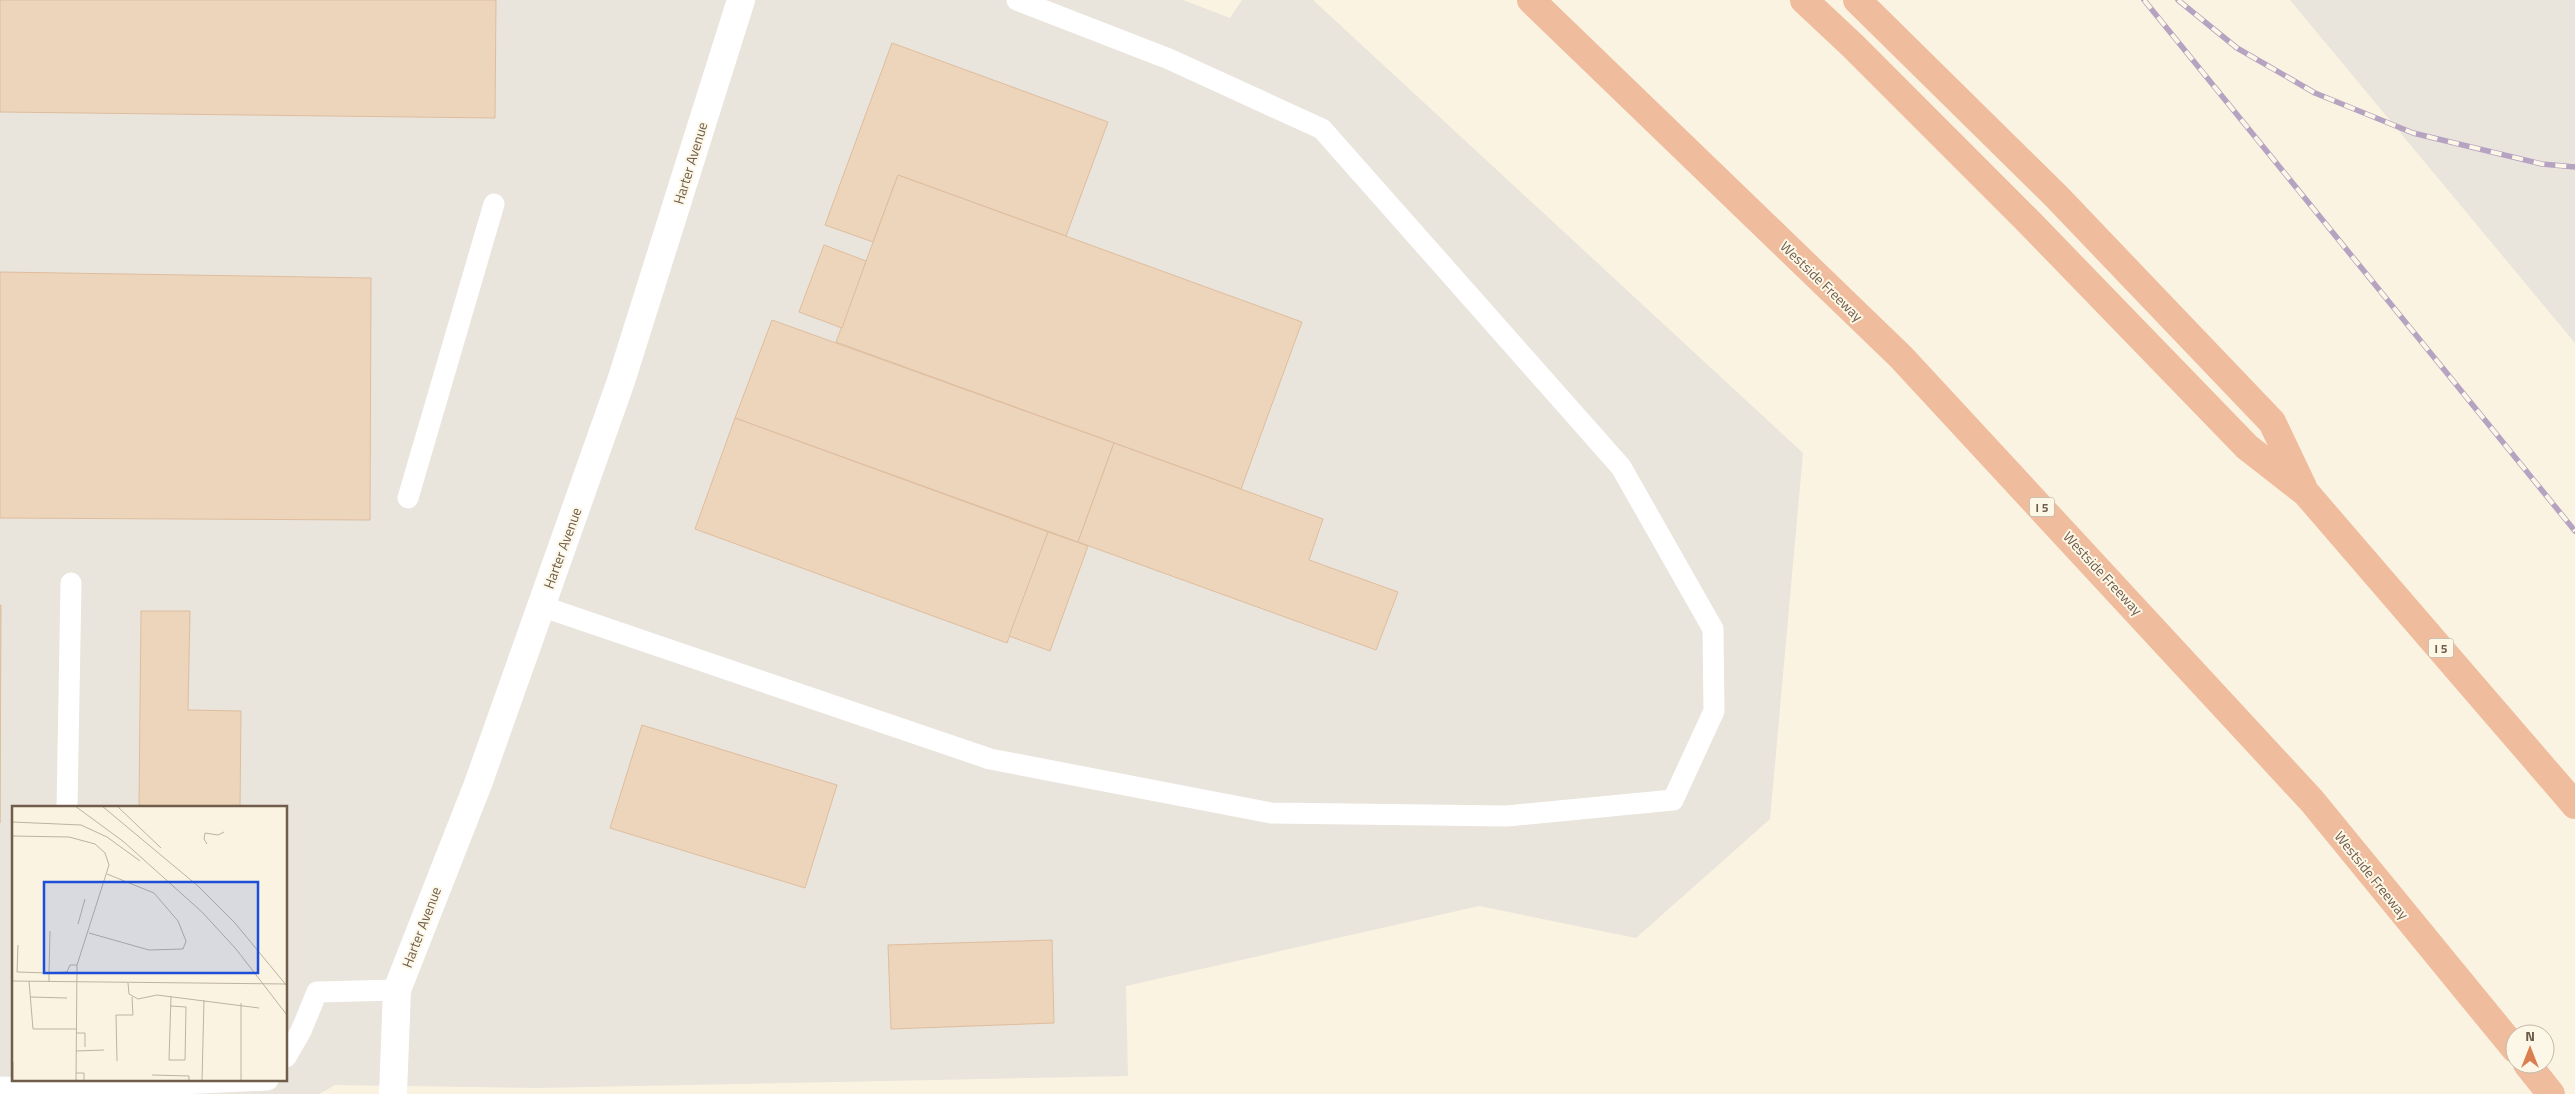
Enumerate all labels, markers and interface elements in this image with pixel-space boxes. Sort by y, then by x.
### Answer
street label: Harter Avenue [668,119,712,207]
street label: Westside Freeway [1776,236,1868,326]
road number: I 5 [2030,498,2054,516]
street label: Harter Avenue [538,504,586,592]
street label: Westside Freeway [2059,526,2148,620]
road number: I 5 [2428,638,2454,658]
inset map [12,806,288,1082]
street label: Westside Freeway [2330,826,2414,924]
street label: Harter Avenue [396,884,446,970]
north arrow [2505,1024,2555,1074]
text: N [2525,1025,2535,1046]

